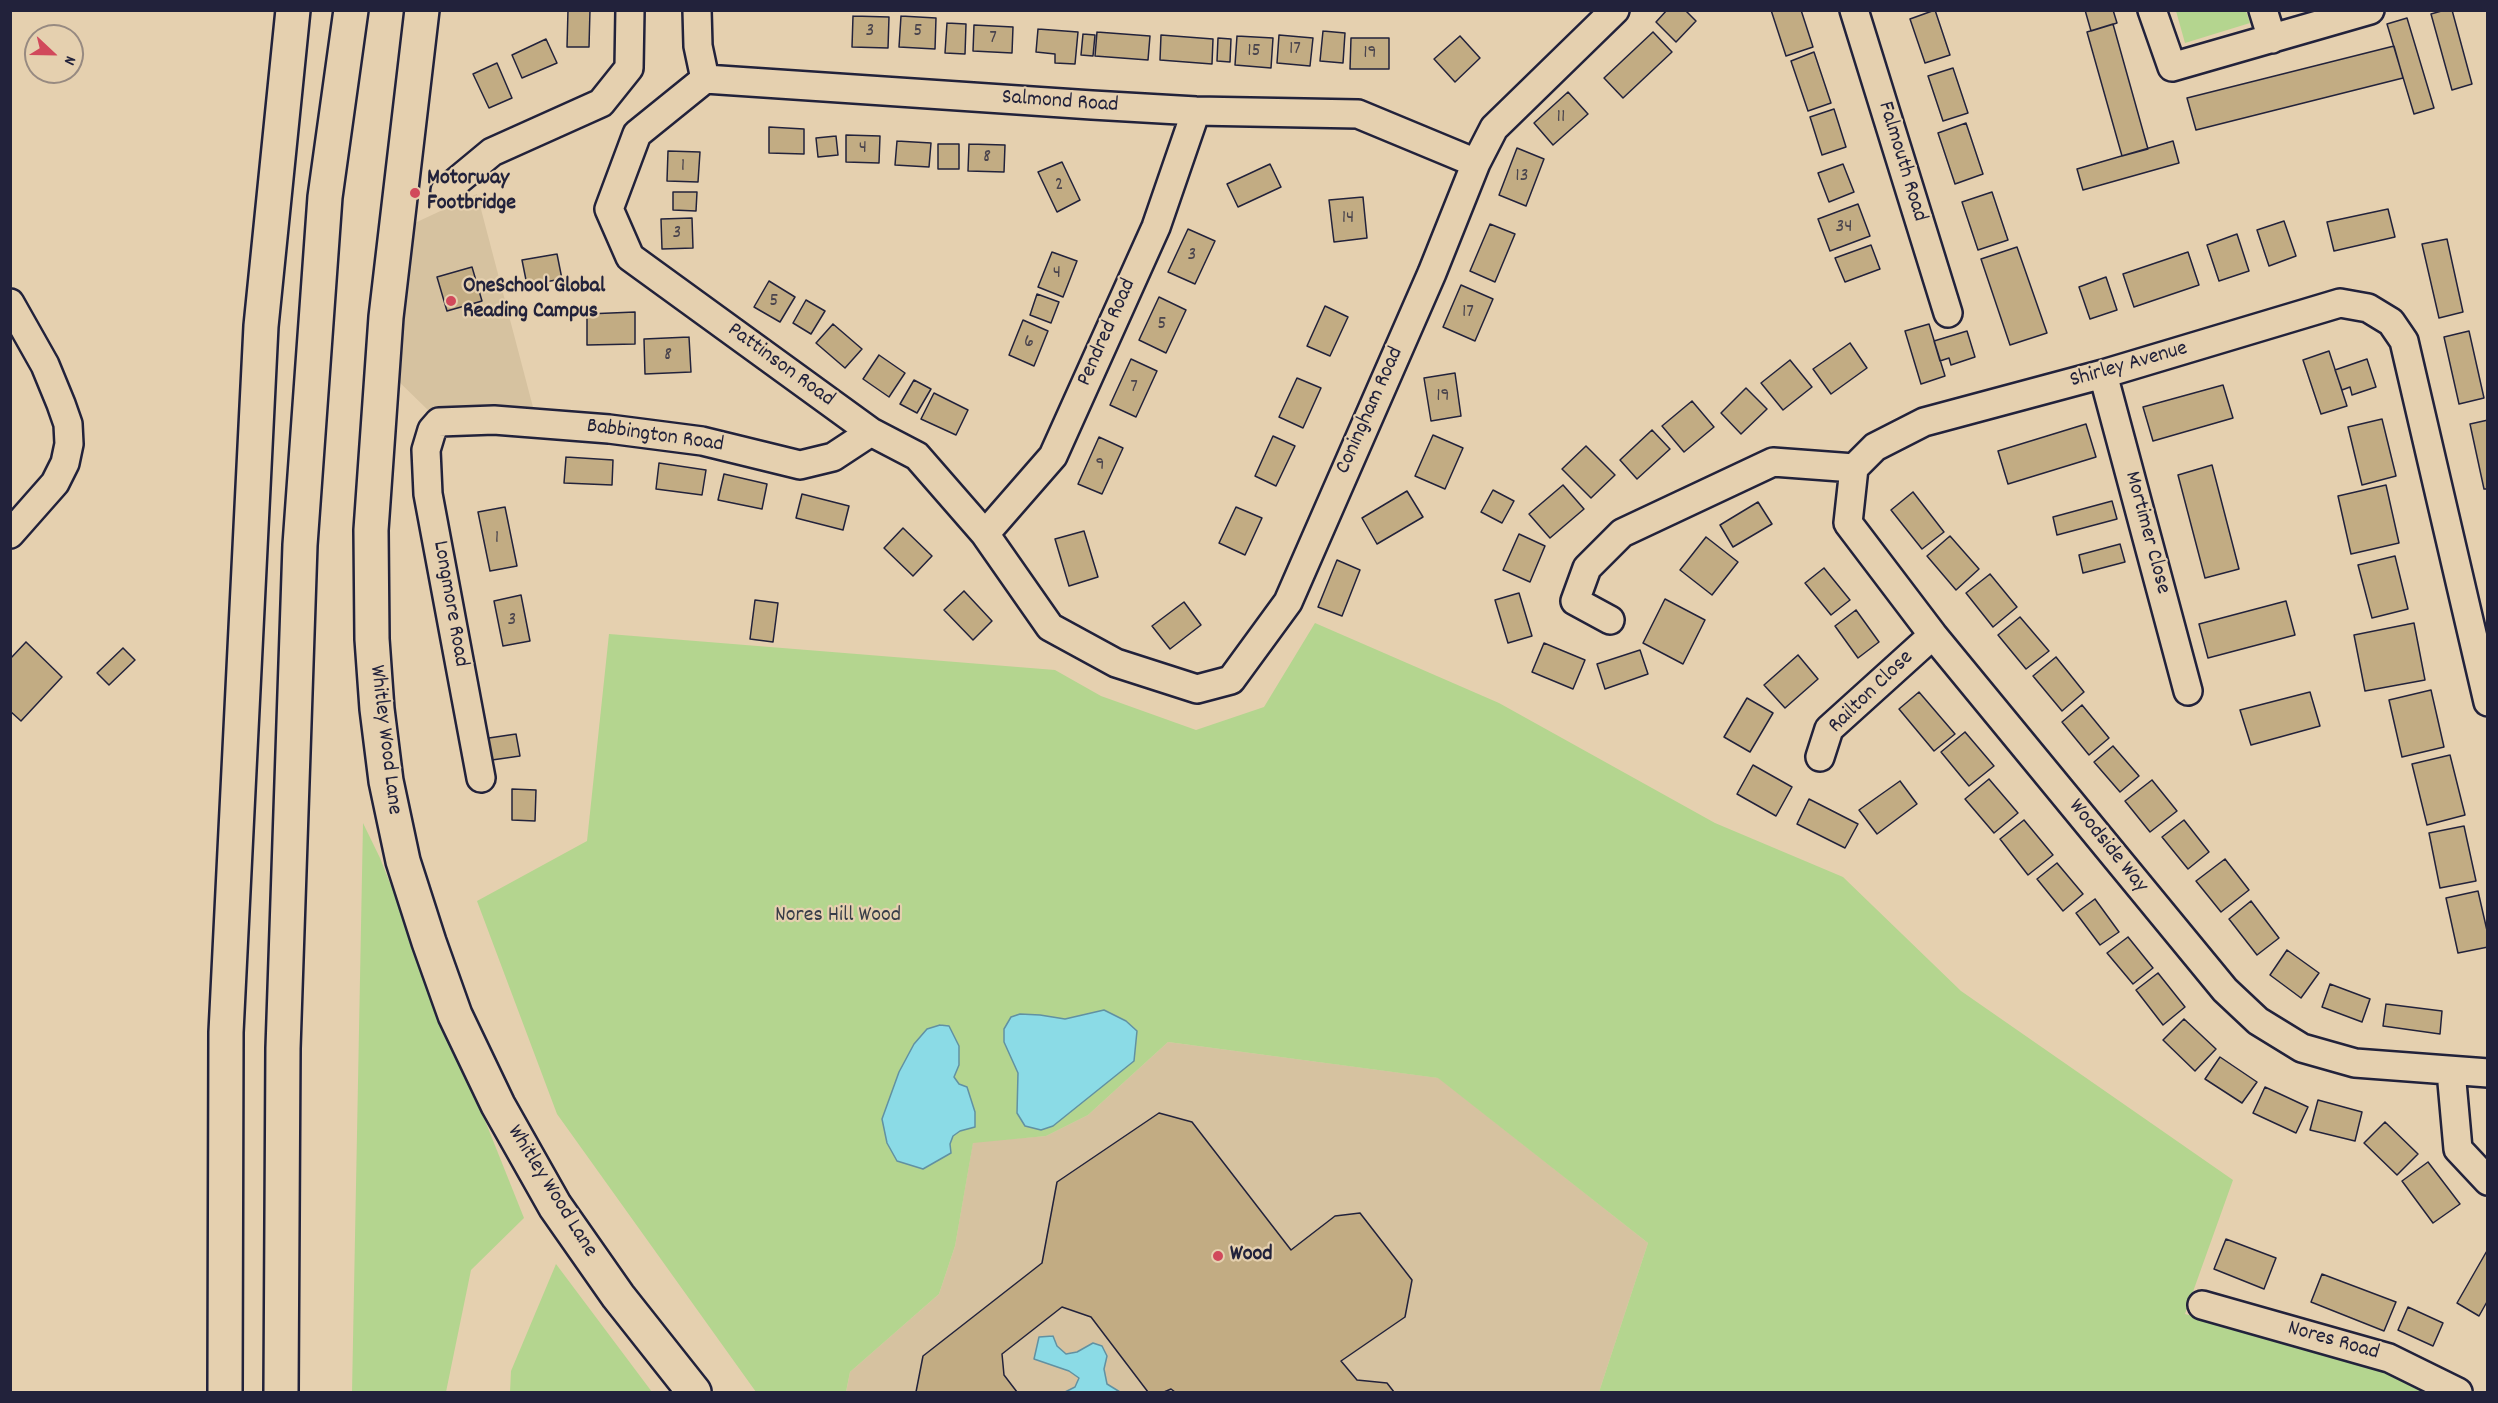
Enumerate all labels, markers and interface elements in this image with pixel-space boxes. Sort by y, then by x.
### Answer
house number: 3 [866,20,874,44]
house number: 5 [913,20,923,44]
north arrow [24,24,84,84]
house number: 7 [989,27,997,51]
house number: 17 [1289,38,1301,62]
house number: 15 [1247,40,1261,64]
house number: 19 [1363,42,1377,66]
text: N [57,52,81,68]
street label: Salmond Road [1001,86,1119,120]
street label: Falmouth Road [1870,99,1932,225]
house number: 11 [1557,106,1565,130]
house number: 4 [859,137,867,161]
house number: 8 [983,146,991,170]
house number: 1 [681,155,685,179]
house number: 13 [1515,165,1529,189]
place label: Motorway Footbridge [427,167,516,218]
house number: 2 [1055,174,1063,198]
marker: Motorway Footbridge [408,186,422,200]
house number: 14 [1342,207,1354,231]
house number: 34 [1835,216,1853,240]
house number: 3 [673,222,681,246]
house number: 3 [1188,244,1196,268]
house number: 4 [1053,262,1061,286]
place label: OneSchool Global Reading Campus [463,275,605,326]
street label: Pendred Road [1073,275,1143,391]
house number: 5 [769,290,779,314]
marker: OneSchool Global Reading Campus [444,294,458,308]
house number: 17 [1462,301,1474,325]
house number: 5 [1157,313,1167,337]
street label: Pattinson Road [721,318,839,414]
house number: 6 [1024,331,1034,355]
street label: Shirley Avenue [2067,337,2191,395]
street label: Coningham Road [1331,343,1411,479]
house number: 8 [664,344,672,368]
house number: 7 [1130,376,1138,400]
house number: 19 [1436,385,1450,409]
street label: Babbington Road [585,414,725,460]
house number: 9 [1095,454,1105,478]
street label: Mortimer Close [2117,469,2175,597]
house number: 1 [495,527,499,551]
street label: Longmore Road [425,539,473,669]
house number: 3 [508,609,516,633]
street label: Railton Close [1824,646,1920,740]
street label: Whitley Wood Lane [362,664,406,816]
street label: Woodside Way [2061,795,2153,899]
park label: Nores Hill Wood [775,904,901,930]
street label: Whitley Wood Lane [500,1121,602,1263]
place label: Wood [1230,1243,1273,1269]
marker: Wood [1211,1249,1225,1263]
street label: Nores Road [2284,1316,2382,1368]

